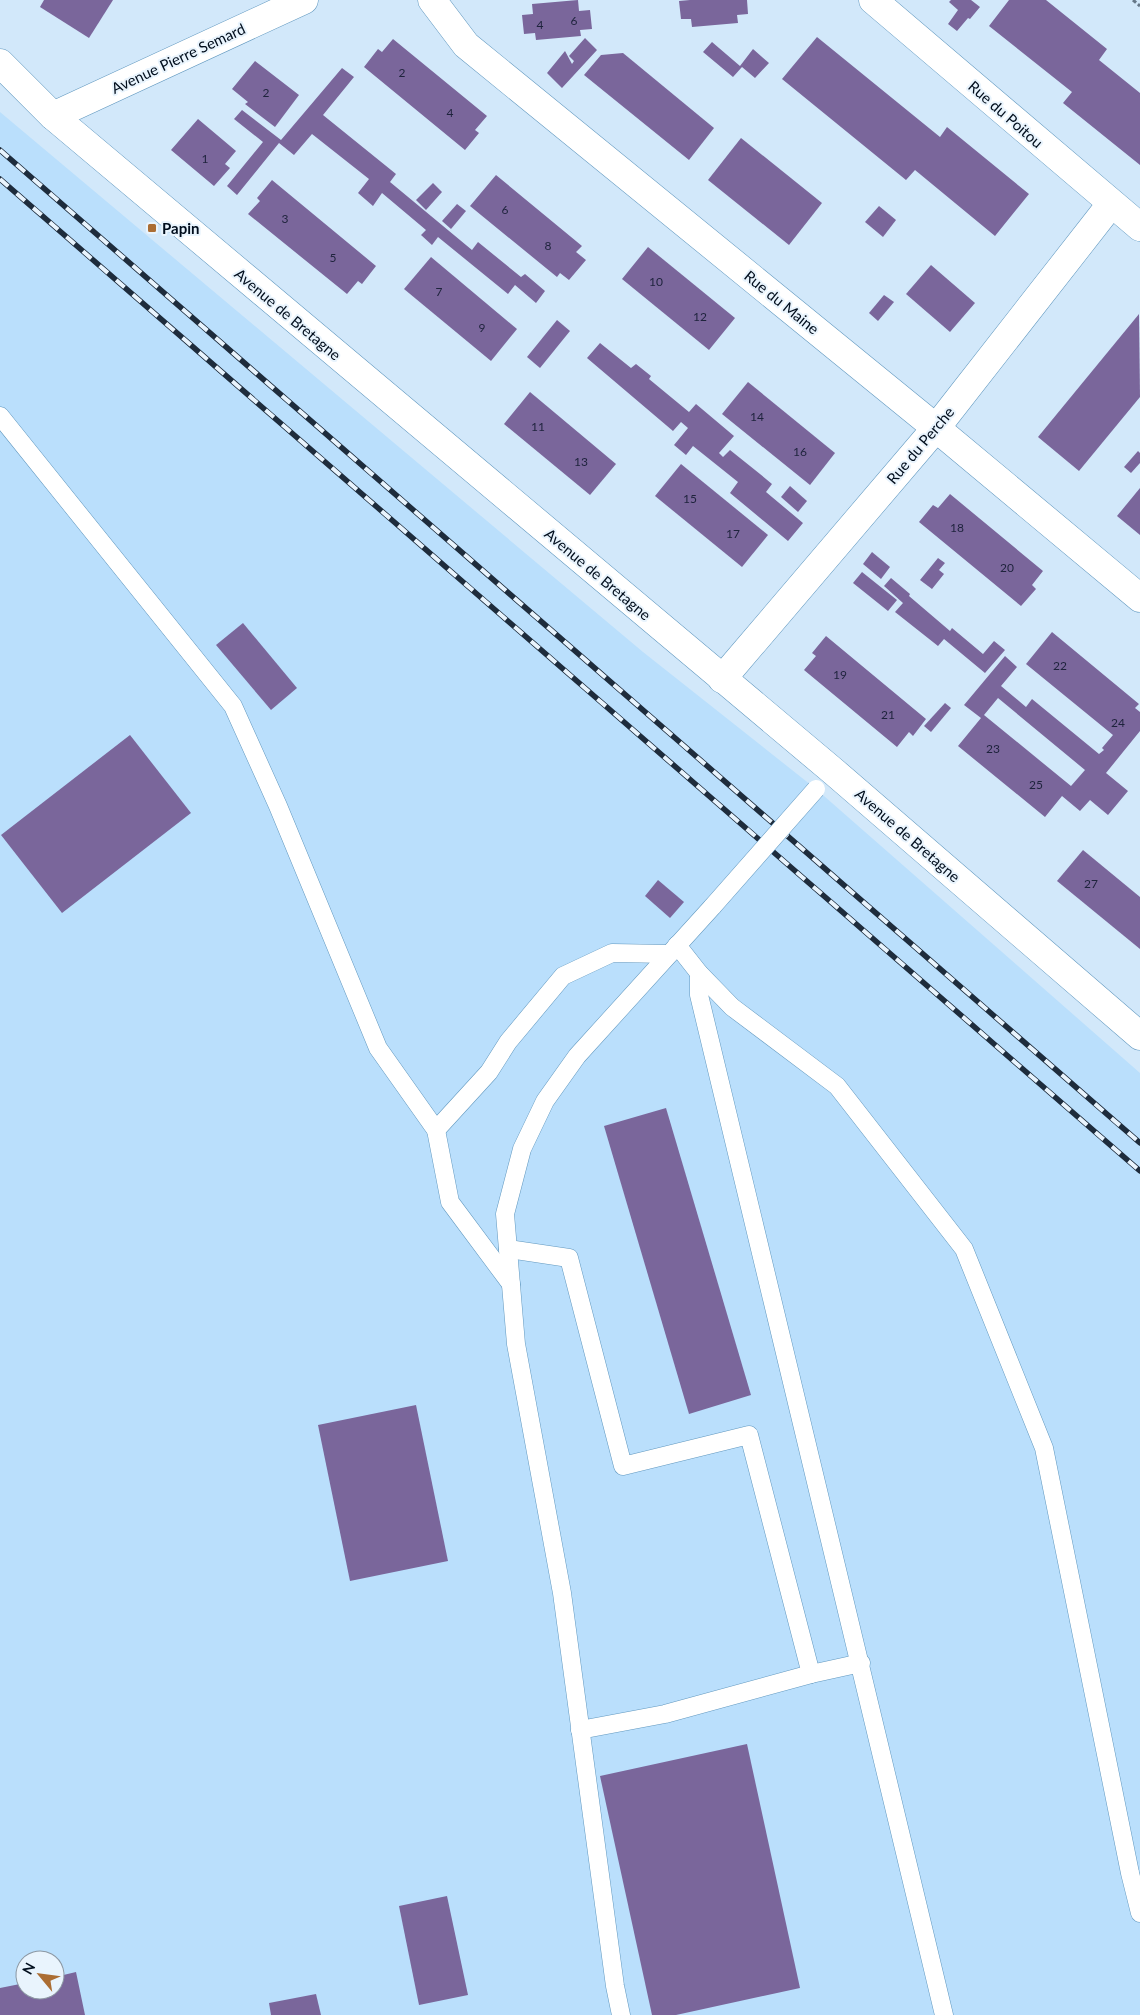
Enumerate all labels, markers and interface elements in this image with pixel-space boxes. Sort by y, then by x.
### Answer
house number: 6 [571,13,578,28]
house number: 4 [537,17,544,32]
street label: Avenue Pierre Semard [108,19,248,97]
house number: 2 [399,65,406,80]
street label: Rue du Poitou [965,77,1047,151]
house number: 2 [263,85,270,100]
house number: 4 [447,105,454,120]
house number: 1 [202,151,209,166]
house number: 6 [502,202,509,217]
house number: 3 [282,211,289,226]
place label: Papin [162,219,199,237]
marker: Papin [146,222,158,234]
house number: 8 [545,238,552,253]
house number: 5 [330,250,337,265]
street label: Avenue de Bretagne [231,264,345,364]
street label: Rue du Maine [741,266,823,338]
house number: 10 [649,274,663,289]
house number: 7 [436,284,443,299]
house number: 12 [693,309,707,324]
house number: 9 [479,320,486,335]
street label: Rue du Perche [883,403,957,487]
house number: 14 [750,409,764,424]
house number: 11 [531,419,545,434]
house number: 16 [793,444,807,459]
house number: 13 [574,454,588,469]
house number: 15 [683,491,697,506]
house number: 18 [950,520,964,535]
street label: Avenue de Bretagne [541,524,655,624]
house number: 17 [726,526,740,541]
house number: 20 [1000,560,1014,575]
house number: 22 [1053,658,1067,673]
house number: 19 [833,667,847,682]
house number: 21 [881,707,895,722]
house number: 24 [1111,715,1125,730]
house number: 23 [986,741,1000,756]
house number: 25 [1029,777,1043,792]
street label: Avenue de Bretagne [852,785,964,886]
house number: 27 [1084,876,1098,891]
north arrow [15,1950,65,2000]
text: N [18,1960,38,1977]

